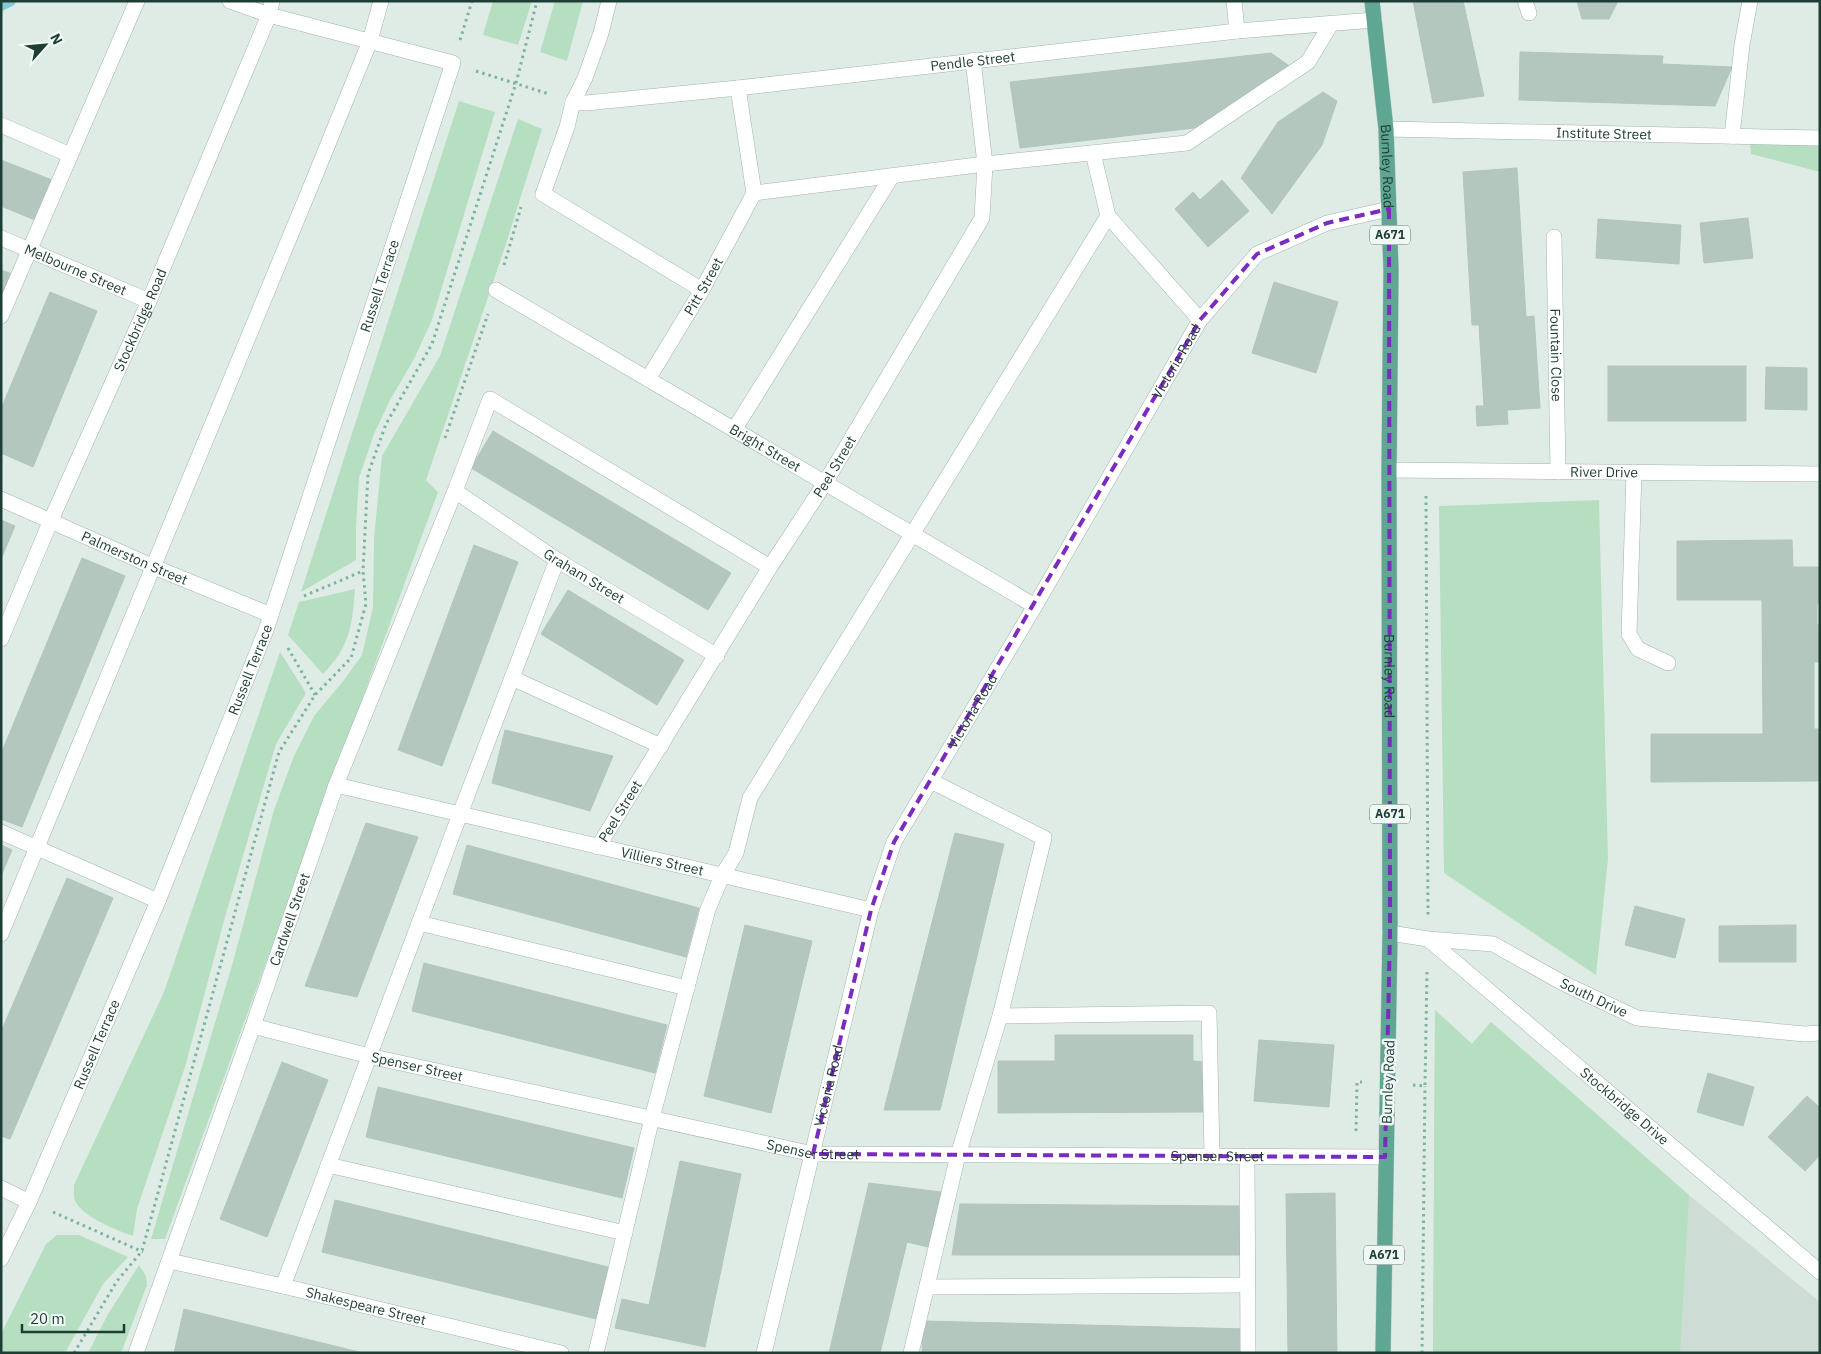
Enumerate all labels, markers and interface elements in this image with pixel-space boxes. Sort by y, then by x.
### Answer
north arrow [20,20,70,70]
text: N [46,30,67,48]
street label: Pendle Street [929,47,1016,75]
street label: Burnley Road [1377,123,1398,209]
street label: Institute Street [1556,124,1652,144]
road number: A671 [1370,226,1410,244]
street label: Russell Terrace [356,237,403,334]
street label: Melbourne Street [22,240,129,299]
street label: Pitt Street [680,254,727,318]
street label: Stockbridge Road [110,266,171,374]
street label: Fountain Close [1546,308,1566,402]
street label: Victoria Road [1148,321,1205,402]
street label: Bright Street [726,420,804,476]
street label: Peel Street [809,432,860,501]
street label: River Drive [1570,463,1638,481]
street label: Palmerston Street [79,527,190,589]
street label: Graham Street [540,544,628,608]
street label: Russell Terrace [224,622,276,718]
street label: Burnley Road [1380,634,1399,718]
street label: Victoria Road [943,671,1001,752]
street label: Peel Street [594,777,646,845]
road number: A671 [1370,804,1410,824]
street label: Villiers Street [619,843,705,880]
street label: Cardwell Street [265,871,314,968]
street label: South Drive [1557,974,1631,1021]
street label: Russell Terrace [69,996,124,1092]
street label: Burnley Road [1378,1040,1398,1124]
street label: Victoria Road [810,1043,847,1128]
street label: Spenser Street [370,1048,465,1085]
street label: Stockbridge Drive [1577,1063,1673,1149]
street label: Spenser Street [765,1135,859,1163]
street label: Spenser Street [1171,1147,1264,1165]
road number: A671 [1364,1246,1404,1264]
street label: Shakespeare Street [304,1283,428,1329]
scale bar [22,1302,125,1334]
text: 20 m [30,1309,65,1328]

